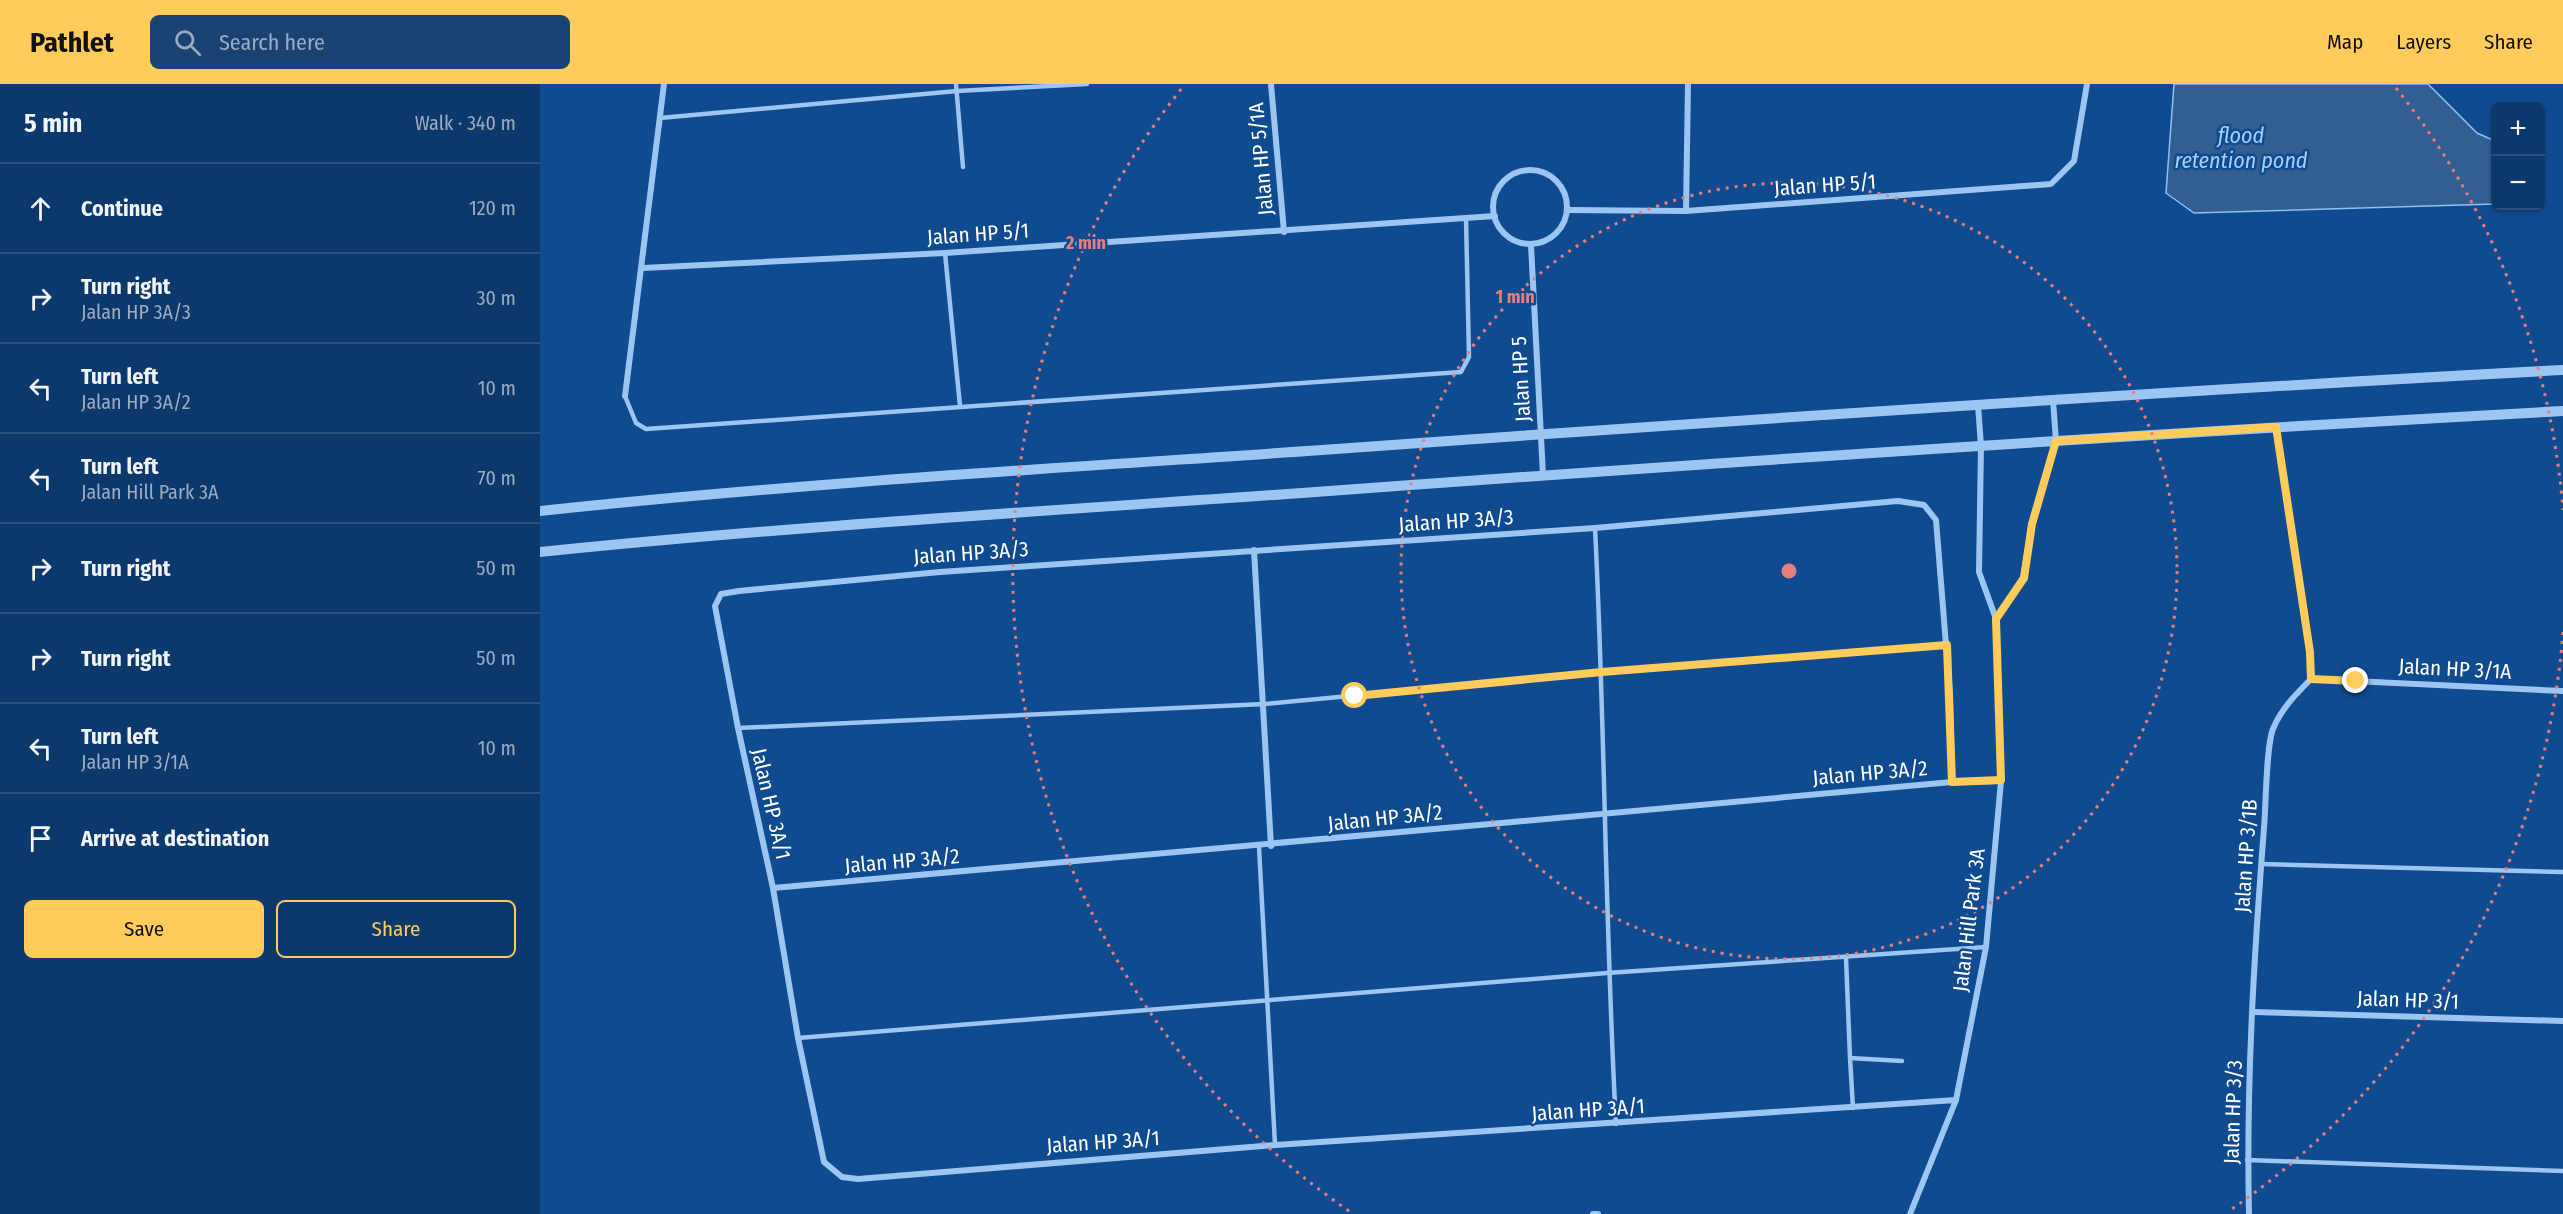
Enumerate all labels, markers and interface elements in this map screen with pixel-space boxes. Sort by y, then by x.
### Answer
search box [150,15,570,69]
text: Pathlet [30,26,114,59]
icon: search [171,26,204,59]
text: Search here [219,29,325,56]
text: Map [2327,29,2363,55]
text: Layers [2396,29,2451,55]
text: Share [2484,29,2533,55]
street label: Jalan HP 5/1A [1243,101,1279,217]
map controls [2491,102,2545,210]
button: + [2491,102,2545,156]
text: 5 min [24,108,82,139]
text: Walk · 340 m [415,111,516,135]
water label: flood retention pond [2174,122,2308,174]
button: − [2491,156,2545,210]
street label: Jalan HP 5/1 [1773,168,1877,202]
icon: ahead [24,192,57,225]
text: Continue [81,195,163,222]
text: 120 m [469,196,516,220]
street label: Jalan HP 5/1 [926,217,1030,251]
text: 2 min [1065,232,1106,254]
text: Turn right [81,273,170,300]
icon: right [24,282,57,315]
text: 30 m [476,286,516,310]
text: 1 min [1495,286,1535,308]
text: Jalan HP 3A/3 [81,300,191,324]
street label: Jalan HP 5 [1506,335,1536,423]
text: Turn left [81,363,159,390]
icon: left [24,372,57,405]
text: 10 m [478,376,516,400]
text: Jalan HP 3A/2 [81,390,190,414]
text: Turn left [81,453,159,480]
icon: left [24,462,57,495]
text: 70 m [478,466,516,490]
text: Jalan Hill Park 3A [81,480,218,504]
street label: Jalan HP 3A/3 [1398,504,1514,538]
street label: Jalan HP 3A/3 [913,536,1029,570]
icon: right [24,552,57,585]
text: Turn right [81,555,170,582]
text: 50 m [476,556,516,580]
centre of rings [1779,561,1799,581]
icon: right [24,642,57,675]
text: Turn right [81,645,170,672]
text: 50 m [476,646,516,670]
street label: Jalan HP 3/1A [2398,653,2512,685]
route end [2342,667,2368,693]
route start [1341,682,1367,708]
text: Turn left [81,723,159,750]
icon: left [24,732,57,765]
text: 10 m [478,736,516,760]
street label: Jalan HP 3A/1 [746,746,796,862]
text: Jalan HP 3/1A [81,750,189,774]
street label: Jalan HP 3A/2 [1812,755,1928,791]
street label: Jalan HP 3/1B [2229,798,2263,914]
street label: Jalan HP 3A/2 [1326,799,1444,837]
icon: arrive [24,822,57,855]
text: Arrive at destination [81,825,269,852]
street label: Jalan HP 3A/2 [844,843,960,879]
street label: Jalan Hill Park 3A [1947,847,1991,993]
button: Save [24,900,264,958]
button: Share [276,900,516,958]
street label: Jalan HP 3/1 [2357,985,2459,1015]
street label: Jalan HP 3/3 [2218,1060,2248,1164]
street label: Jalan HP 3A/1 [1530,1093,1646,1127]
street label: Jalan HP 3A/1 [1045,1125,1161,1159]

